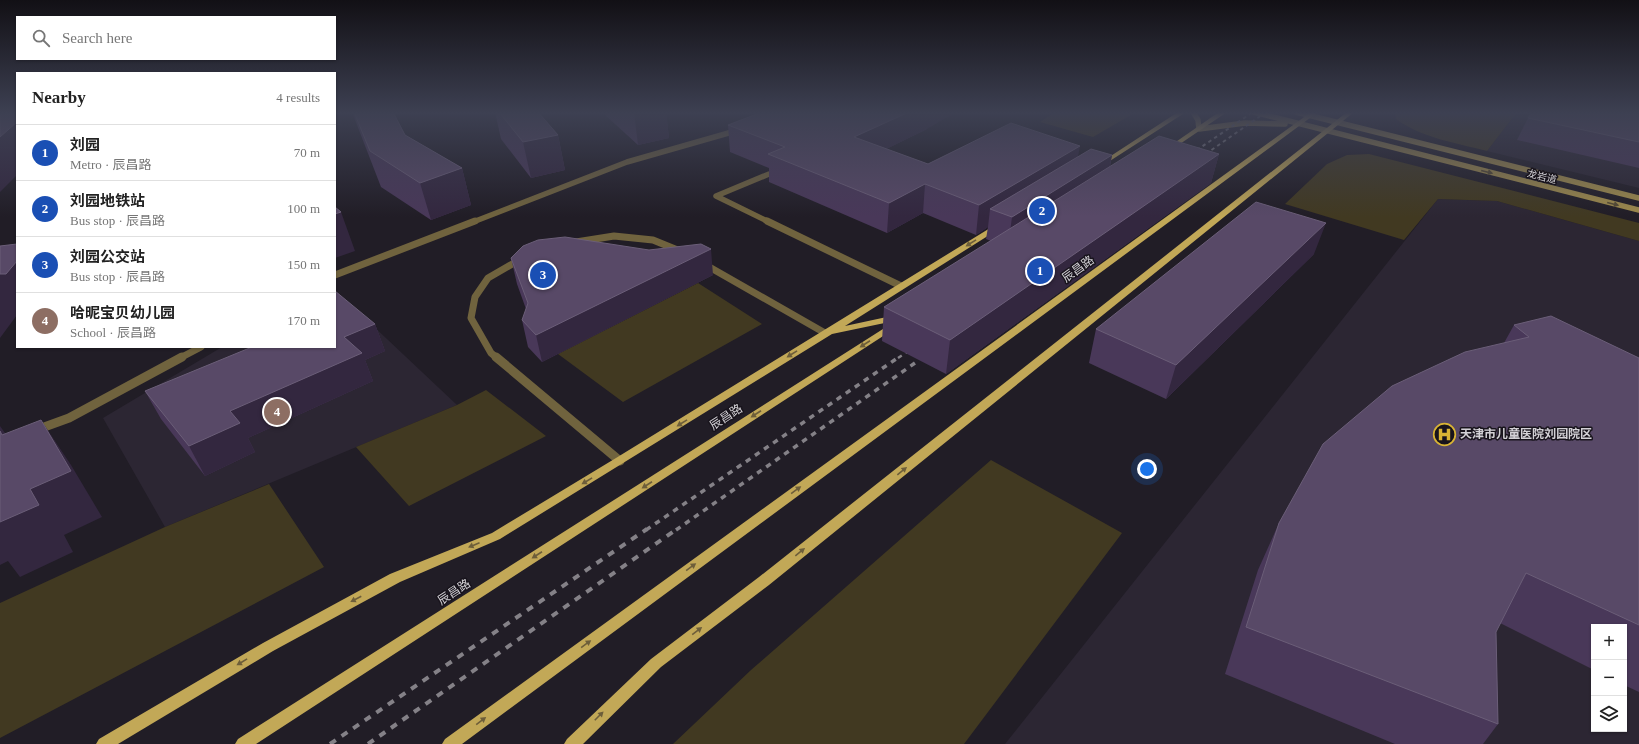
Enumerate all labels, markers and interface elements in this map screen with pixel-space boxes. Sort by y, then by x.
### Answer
search box [16,16,336,60]
icon: search [30,27,52,49]
text: Search here [62,30,132,46]
text: Nearby [32,88,86,107]
text: 4 results [276,90,320,105]
text: 刘园 [70,137,100,153]
text: 1 [42,145,48,160]
text: 70 m [294,145,320,160]
text: Metro · 辰昌路 [70,157,152,172]
street label: 龙岩道 [1526,168,1558,185]
one-way arrow [1481,169,1493,175]
text: 刘园地铁站 [70,193,145,209]
pin: 2 [1029,196,1055,226]
text: 2 [42,201,48,216]
text: 100 m [287,201,320,216]
one-way arrow [1607,201,1619,207]
text: Bus stop · 辰昌路 [70,213,165,228]
one-way arrow [965,240,977,247]
text: 刘园公交站 [70,249,145,265]
street label: 辰昌路 [1059,253,1097,285]
pin: 1 [1027,256,1053,286]
text: 3 [42,257,48,272]
text: 150 m [287,257,320,272]
pin: 3 [530,260,556,290]
text: Bus stop · 辰昌路 [70,269,165,284]
text: 哈昵宝贝幼儿园 [70,305,175,321]
text: 4 [42,313,48,328]
text: 170 m [287,313,320,328]
text: School · 辰昌路 [70,325,156,340]
one-way arrow [860,340,870,348]
one-way arrow [786,350,798,357]
pin: 4 [264,397,290,427]
street label: 辰昌路 [707,401,745,433]
one-way arrow [751,410,761,418]
one-way arrow [676,419,688,426]
hospital icon: 天津市儿童医院刘园院区 [1432,421,1458,447]
place label: 天津市儿童医院刘园院区 [1460,427,1592,441]
your location [1137,459,1157,479]
one-way arrow [897,466,907,475]
one-way arrow [581,478,593,485]
one-way arrow [641,481,652,488]
one-way arrow [791,486,801,494]
one-way arrow [468,542,479,548]
one-way arrow [795,548,806,556]
one-way arrow [532,551,542,559]
one-way arrow [686,563,696,571]
street label: 辰昌路 [435,576,473,608]
one-way arrow [350,596,362,603]
map controls [1591,624,1627,732]
button: + [1591,624,1627,660]
one-way arrow [692,627,703,635]
one-way arrow [581,640,591,648]
one-way arrow [236,659,248,666]
button: − [1591,660,1627,696]
button: layers [1591,696,1627,732]
one-way arrow [595,711,604,721]
one-way arrow [476,716,487,725]

